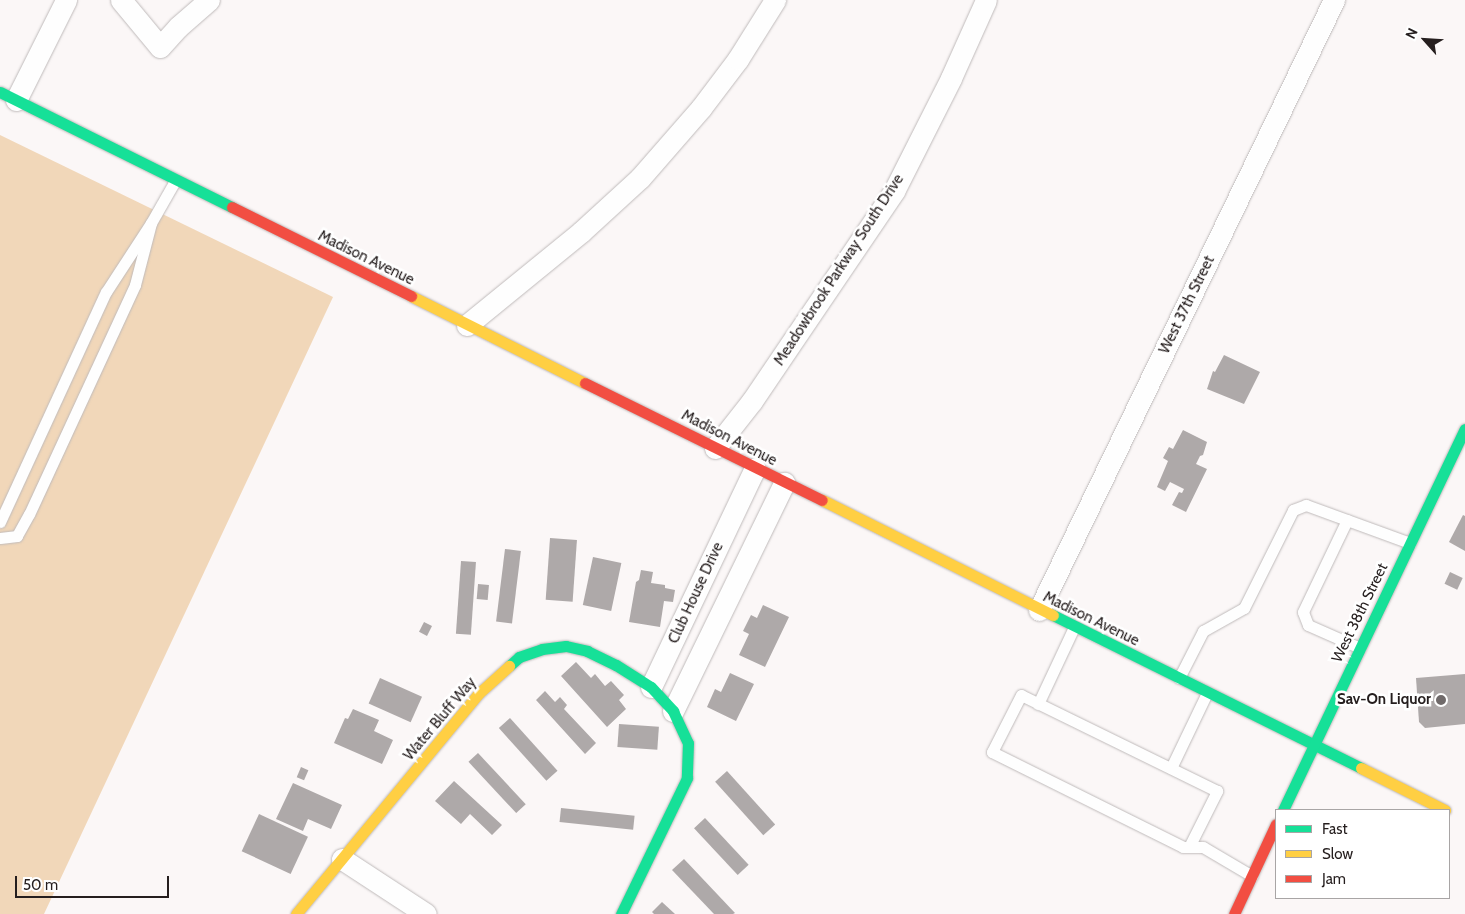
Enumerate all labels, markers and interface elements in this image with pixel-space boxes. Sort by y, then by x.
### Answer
north arrow [1400,15,1450,65]
text: N [1401,25,1422,42]
street label: Meadowbrook Parkway South Drive [770,171,908,369]
street label: Madison Avenue [315,227,417,289]
street label: West 37th Street [1156,253,1218,357]
street label: Madison Avenue [678,406,780,470]
street label: Club House Drive [665,539,727,647]
street label: West 38th Street [1328,560,1392,666]
street label: Madison Avenue [1040,588,1142,650]
street label: Water Bluff Way [400,674,480,764]
place label: Sav-On Liquor [1337,691,1431,709]
marker: Sav-On Liquor [1435,694,1447,706]
legend [1275,809,1450,899]
text: Fast [1322,820,1347,838]
text: Slow [1322,845,1353,863]
scale bar [18,866,171,898]
text: Jam [1322,870,1346,888]
text: 50 m [23,876,58,894]

